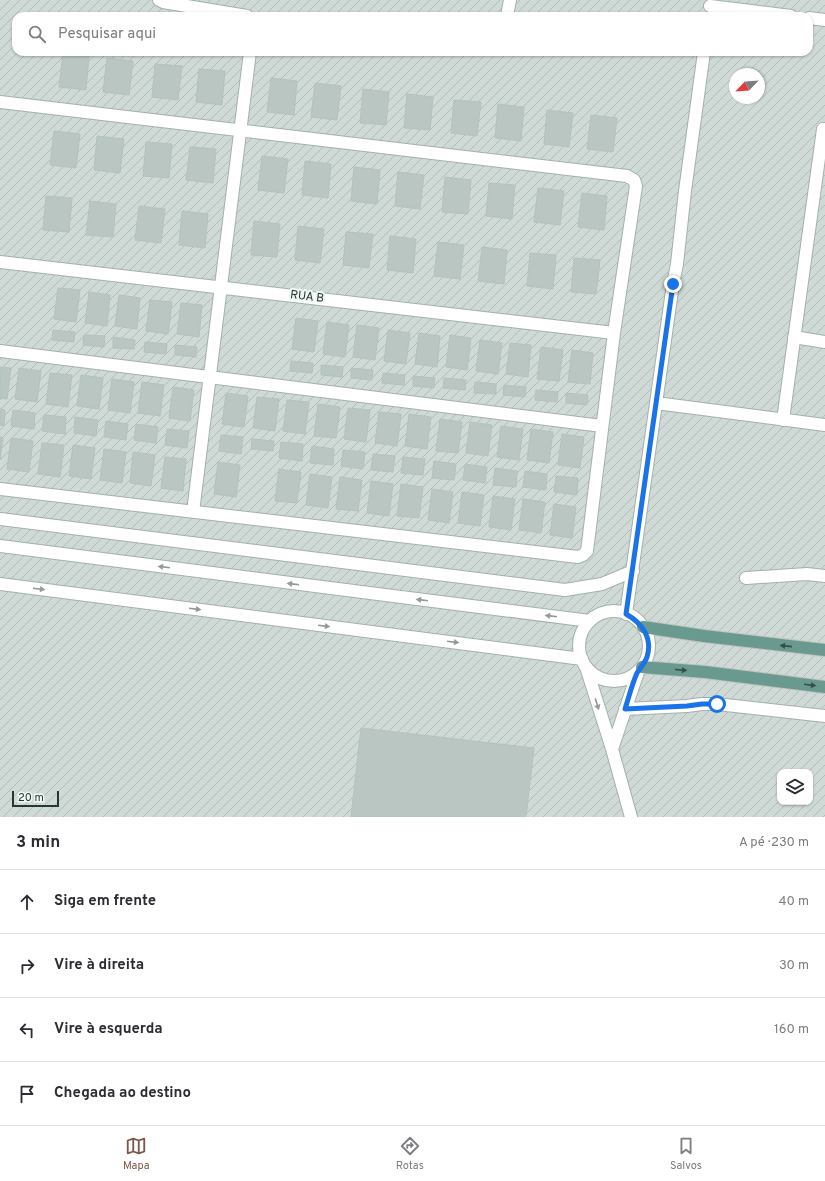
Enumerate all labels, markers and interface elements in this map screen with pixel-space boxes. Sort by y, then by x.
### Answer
search box [12,12,813,56]
icon: search [26,23,48,45]
text: Pesquisar aqui [58,25,156,44]
north arrow [729,68,765,104]
route end [664,275,682,293]
street label: RUA B [289,287,325,307]
one-way arrow [158,564,170,570]
one-way arrow [287,580,299,587]
one-way arrow [33,586,45,592]
one-way arrow [416,597,428,603]
one-way arrow [189,606,201,612]
one-way arrow [545,613,557,619]
one-way arrow [318,623,330,629]
one-way arrow [447,639,459,646]
one-way arrow [780,642,792,649]
one-way arrow [675,667,687,674]
one-way arrow [804,682,816,688]
route start [708,695,726,713]
one-way arrow [595,698,601,710]
map controls [777,769,813,805]
button: layers [777,769,813,805]
scale bar [12,789,59,808]
text: 20 m [18,791,44,805]
text: 3 min [16,832,60,854]
text: A pé · 230 m [739,835,809,851]
icon: ahead [16,891,38,913]
text: Siga em frente [54,892,156,911]
text: 40 m [779,894,809,910]
icon: right [16,955,38,977]
text: Vire à direita [54,956,144,975]
text: 30 m [779,958,809,974]
icon: left [16,1019,38,1041]
text: Vire à esquerda [54,1020,163,1039]
text: 160 m [774,1022,809,1038]
icon: arrive [16,1083,38,1105]
text: Chegada ao destino [54,1084,191,1103]
tab: Mapa [123,1135,150,1173]
tab: Rotas [396,1135,424,1173]
tab: Salvos [670,1135,702,1173]

